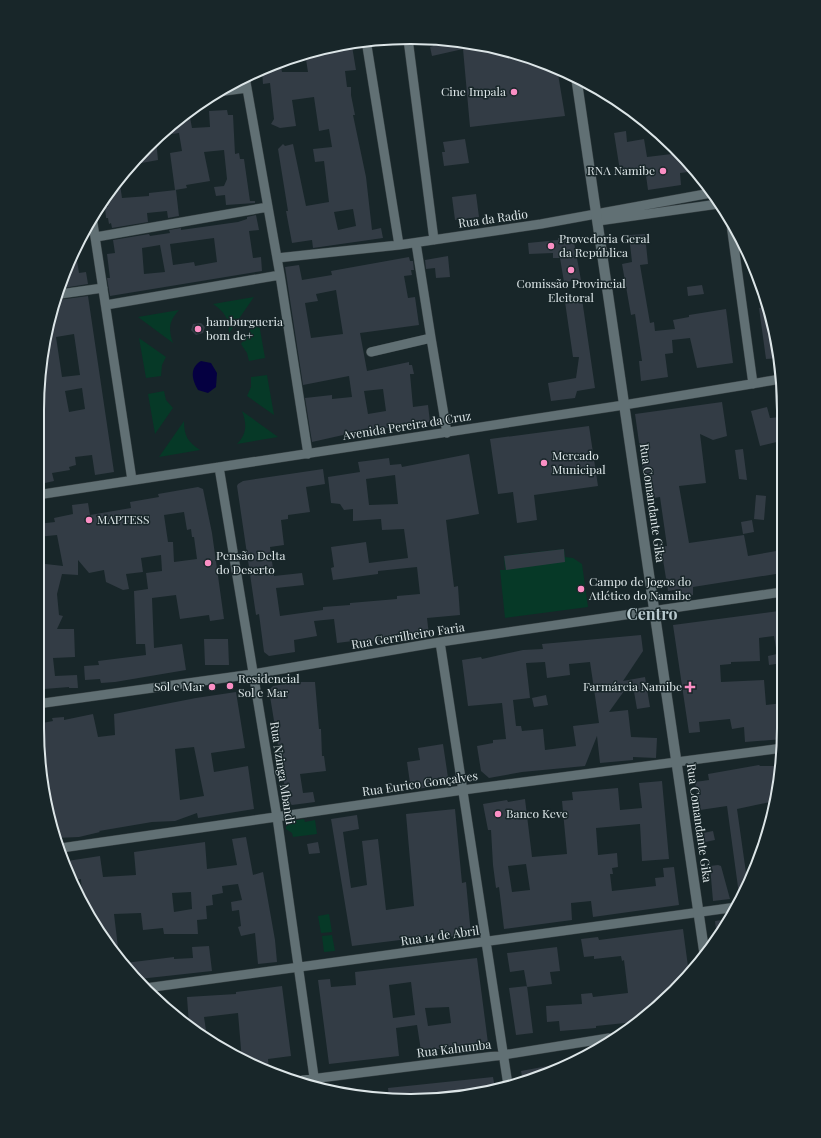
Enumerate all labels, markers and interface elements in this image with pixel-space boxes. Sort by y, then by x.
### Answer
place label: Cine Impala [441,83,506,99]
marker: Cine Impala [509,87,519,97]
place label: RNA Namibe [587,162,655,178]
marker: RNA Namibe [658,166,668,176]
street label: Rua da Radio [457,205,529,231]
place label: Provedoria Geral da República [559,230,650,260]
marker: Provedoria Geral da República [546,241,556,251]
marker: Comissão Provincial Eleitoral [566,265,576,275]
place label: Comissão Provincial Eleitoral [516,275,626,305]
place label: hamburgueria bom de+ [206,313,283,343]
marker: hamburgueria bom de+ [193,324,203,334]
street label: Avenida Pereira da Cruz [341,407,472,443]
street label: Rua Comandante Gika [637,442,669,563]
place label: Mercado Municipal [552,447,606,477]
marker: Mercado Municipal [539,458,549,468]
place label: MAPTESS [97,511,150,527]
marker: MAPTESS [84,515,94,525]
place label: Pensão Delta do Deserto [216,547,285,577]
marker: Pensão Delta do Deserto [203,558,213,568]
place label: Campo de Jogos do Atlético do Namibe [588,573,692,603]
marker: Campo de Jogos do Atlético do Namibe [576,584,586,594]
district label: Centro [627,603,678,624]
street label: Rua Gerrilheiro Faria [350,618,466,652]
place label: Residencial Sol e Mar [238,670,300,700]
place label: Sol e Mar [154,678,205,694]
place label: Farmárcia Namibe [583,678,682,694]
marker: Residencial Sol e Mar [225,681,235,691]
marker: Sol e Mar [207,682,217,692]
marker: Farmárcia Namibe [685,682,695,692]
street label: Rua Nzinga Mbandi [267,720,299,826]
street label: Rua Comandante Gika [684,762,716,883]
street label: Rua Eurico Gonçalves [361,767,479,799]
place label: Banco Keve [506,805,568,821]
marker: Banco Keve [493,809,503,819]
street label: Rua 14 de Abril [400,922,481,948]
street label: Rua Kahumba [416,1036,492,1061]

